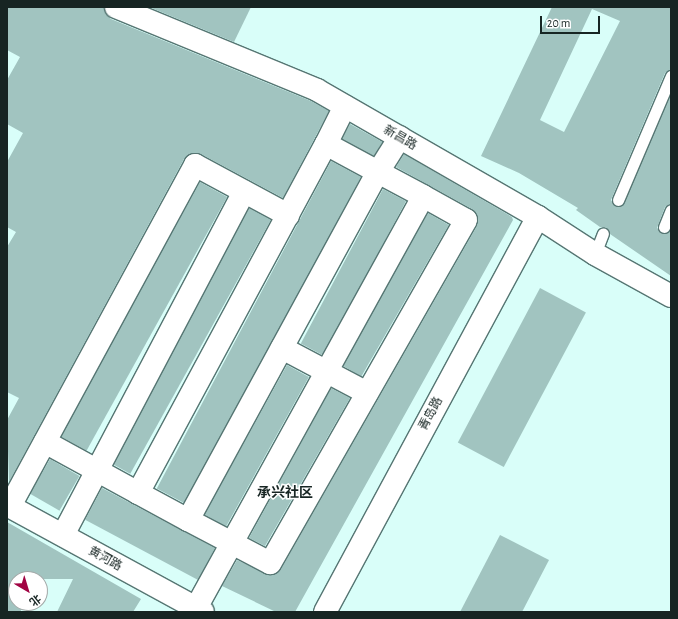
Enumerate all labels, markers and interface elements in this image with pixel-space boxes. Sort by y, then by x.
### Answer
scale bar [542,8,602,34]
text: 20 m [547,17,570,29]
street label: 新昌路 [381,123,419,153]
street label: 青岛路 [416,395,446,433]
district label: 承兴社区 [257,485,313,501]
street label: 黄河路 [86,544,124,574]
north arrow [8,571,48,611]
text: 北 [27,592,43,608]

